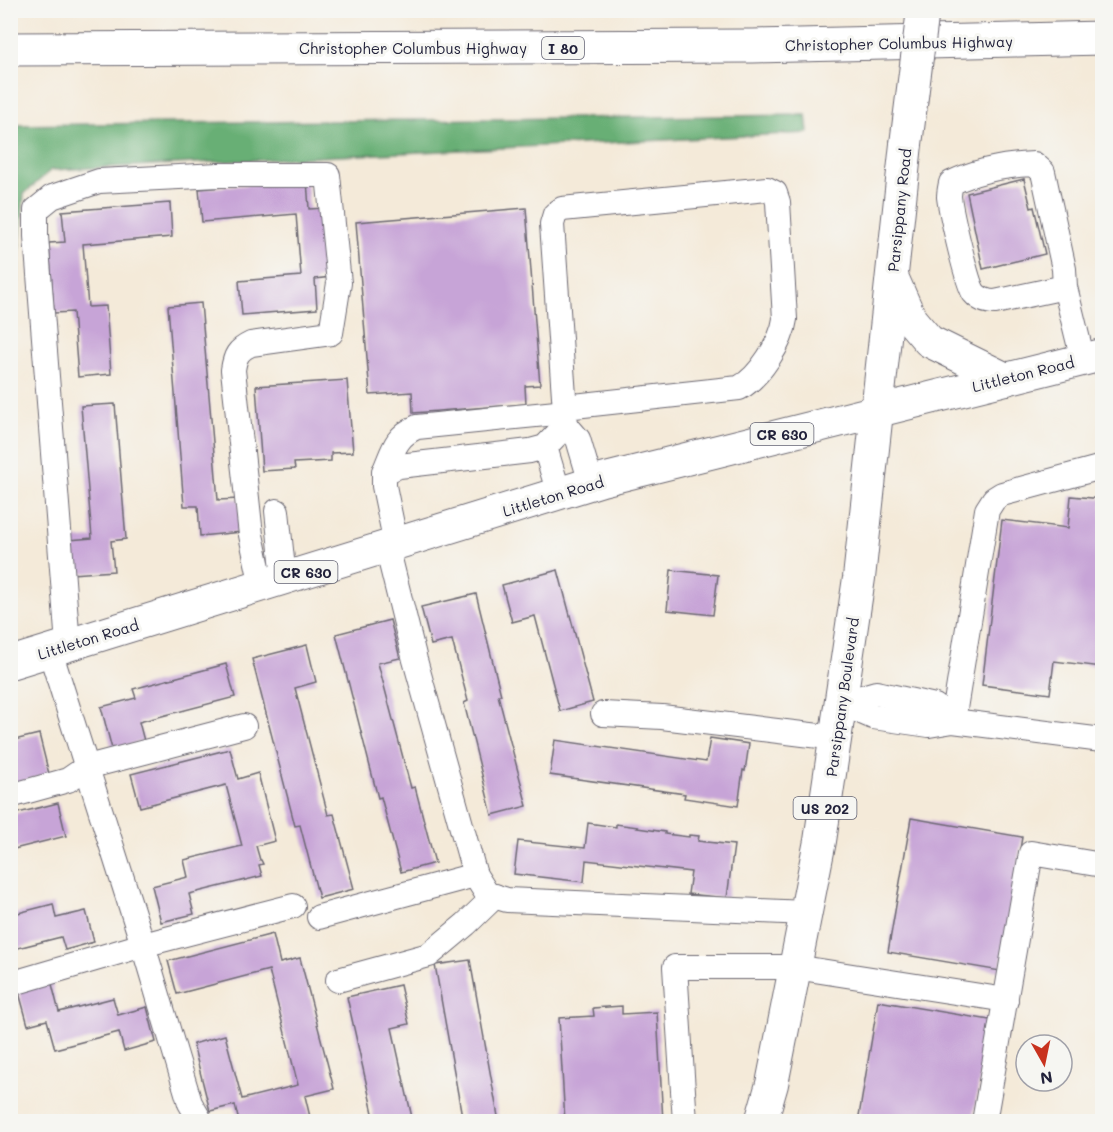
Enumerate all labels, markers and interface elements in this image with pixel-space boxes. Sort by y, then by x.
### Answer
street label: Christopher Columbus Highway [785,31,1013,55]
road number: I 80 [542,37,584,59]
street label: Christopher Columbus Highway [299,38,527,58]
street label: Parsippany Road [883,147,915,273]
street label: Littleton Road [970,352,1076,396]
road number: CR 630 [750,423,814,445]
street label: Littleton Road [500,471,606,521]
road number: CR 630 [274,561,338,583]
street label: Littleton Road [35,614,141,664]
street label: Parsippany Boulevard [821,616,863,778]
road number: US 202 [794,797,856,819]
north arrow [1014,1033,1074,1093]
text: N [1039,1067,1054,1090]

